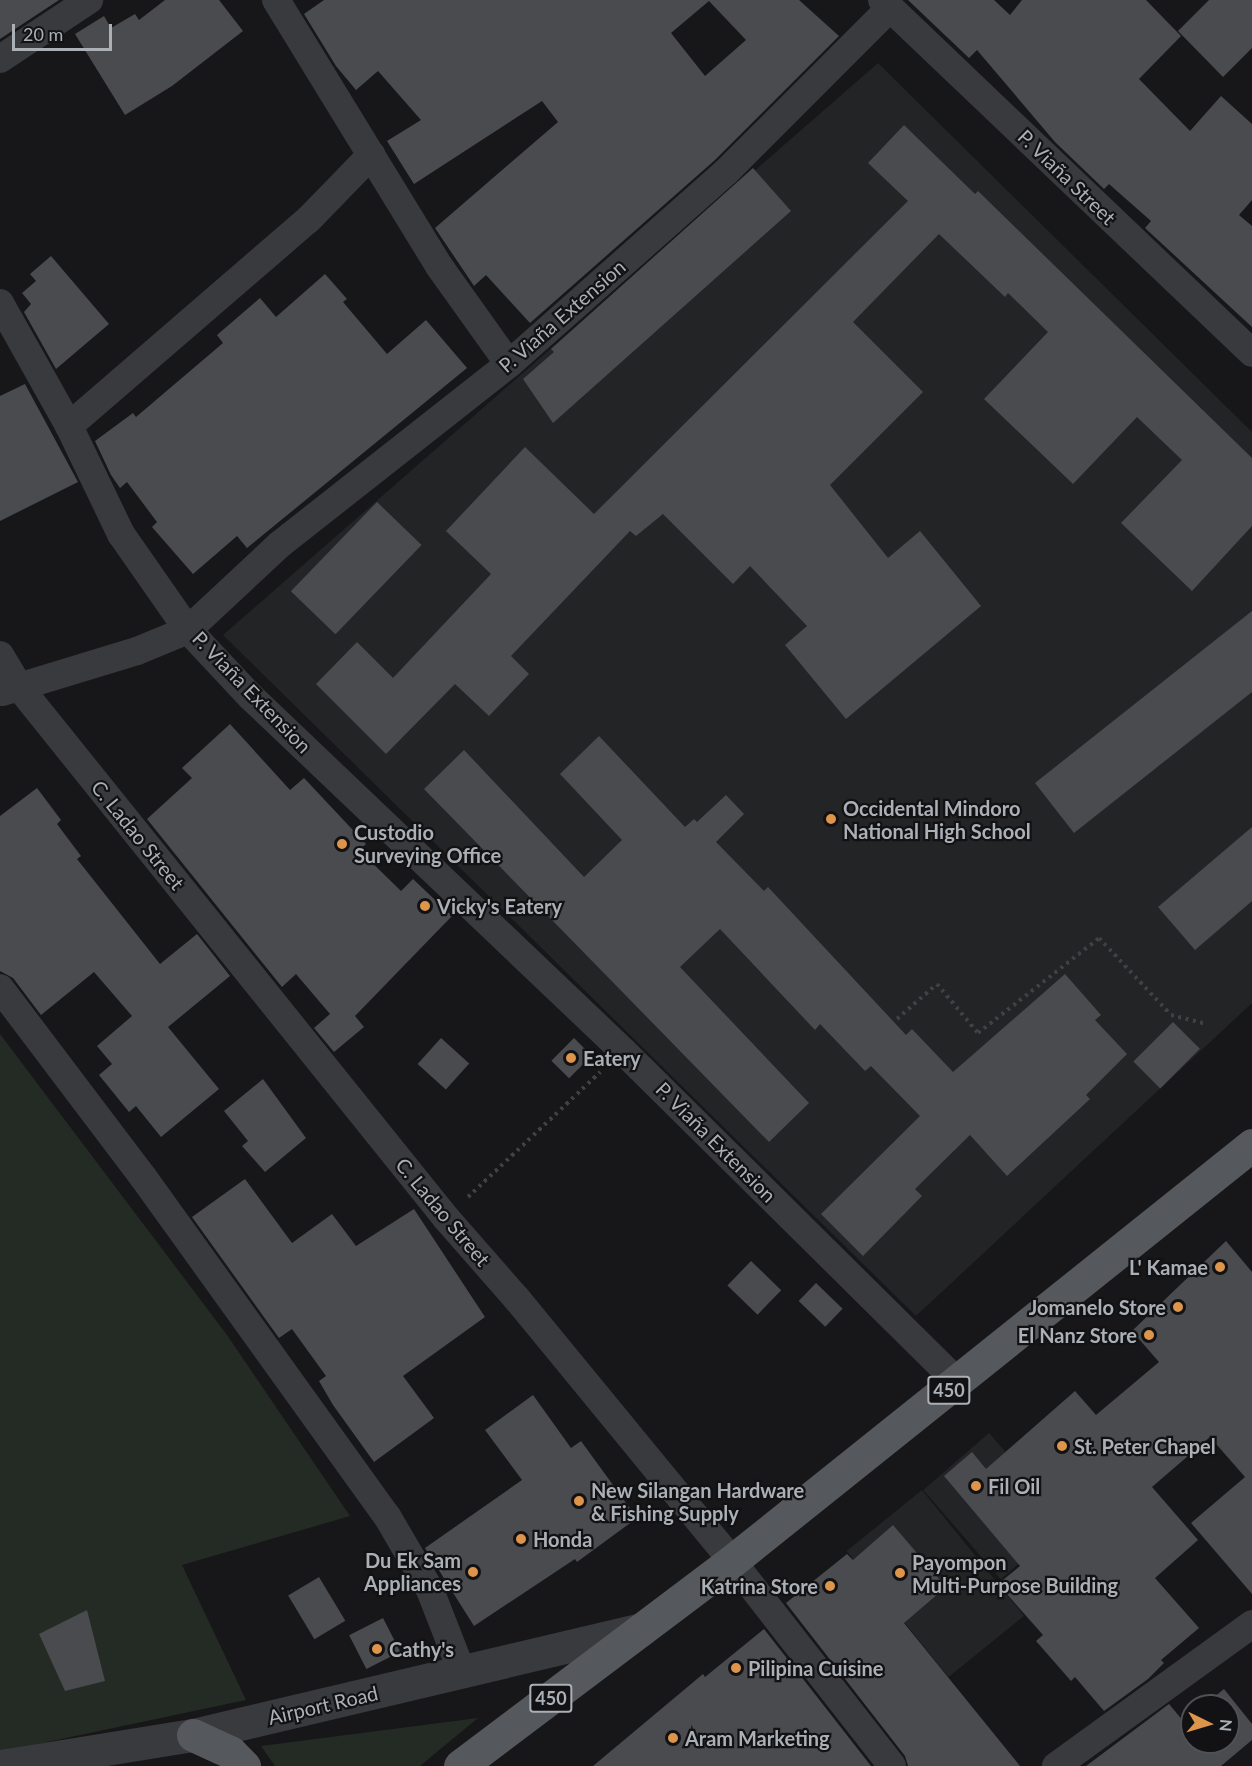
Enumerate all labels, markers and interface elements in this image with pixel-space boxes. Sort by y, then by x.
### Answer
scale bar [15,12,116,50]
text: 20 m [23,23,63,45]
street label: P. Viaña Street [1013,124,1121,230]
street label: P. Viaña Extension [494,254,630,378]
street label: P. Viaña Extension [188,626,316,758]
street label: C. Ladao Street [87,776,189,894]
place label: Occidental Mindoro National High School [843,796,1031,843]
marker: Occidental Mindoro National High School [824,812,838,826]
place label: Custodio Surveying Office [354,820,501,867]
marker: Custodio Surveying Office [335,837,349,851]
place label: Vicky's Eatery [437,894,562,918]
marker: Vicky's Eatery [418,899,432,913]
place label: Eatery [583,1046,641,1070]
marker: Eatery [564,1051,578,1065]
street label: P. Viaña Extension [651,1077,781,1207]
street label: C. Ladao Street [391,1153,495,1271]
place label: L' Kamae [1129,1255,1208,1279]
marker: L' Kamae [1213,1260,1227,1274]
place label: Jomanelo Store [1029,1295,1166,1319]
marker: Jomanelo Store [1171,1300,1185,1314]
place label: El Nanz Store [1018,1323,1137,1347]
marker: El Nanz Store [1142,1328,1156,1342]
road number: 450 [926,1375,972,1405]
place label: St. Peter Chapel [1074,1434,1216,1458]
marker: St. Peter Chapel [1055,1439,1069,1453]
place label: Fil Oil [988,1474,1040,1498]
place label: New Silangan Hardware & Fishing Supply [591,1478,805,1525]
marker: Fil Oil [969,1479,983,1493]
marker: New Silangan Hardware & Fishing Supply [572,1494,586,1508]
place label: Honda [533,1527,592,1551]
marker: Honda [514,1532,528,1546]
place label: Du Ek Sam Appliances [364,1548,461,1595]
place label: Payompon Multi-Purpose Building [912,1550,1118,1597]
marker: Du Ek Sam Appliances [466,1565,480,1579]
marker: Payompon Multi-Purpose Building [893,1566,907,1580]
place label: Katrina Store [701,1574,818,1598]
marker: Katrina Store [823,1579,837,1593]
place label: Cathy's [389,1637,454,1661]
marker: Cathy's [370,1642,384,1656]
place label: Pilipina Cuisine [748,1656,883,1680]
marker: Pilipina Cuisine [729,1661,743,1675]
street label: Airport Road [266,1681,380,1729]
road number: 450 [528,1683,574,1713]
north arrow [1180,1694,1240,1754]
text: N [1216,1718,1236,1732]
place label: Aram Marketing [685,1726,830,1750]
marker: Aram Marketing [666,1731,680,1745]

